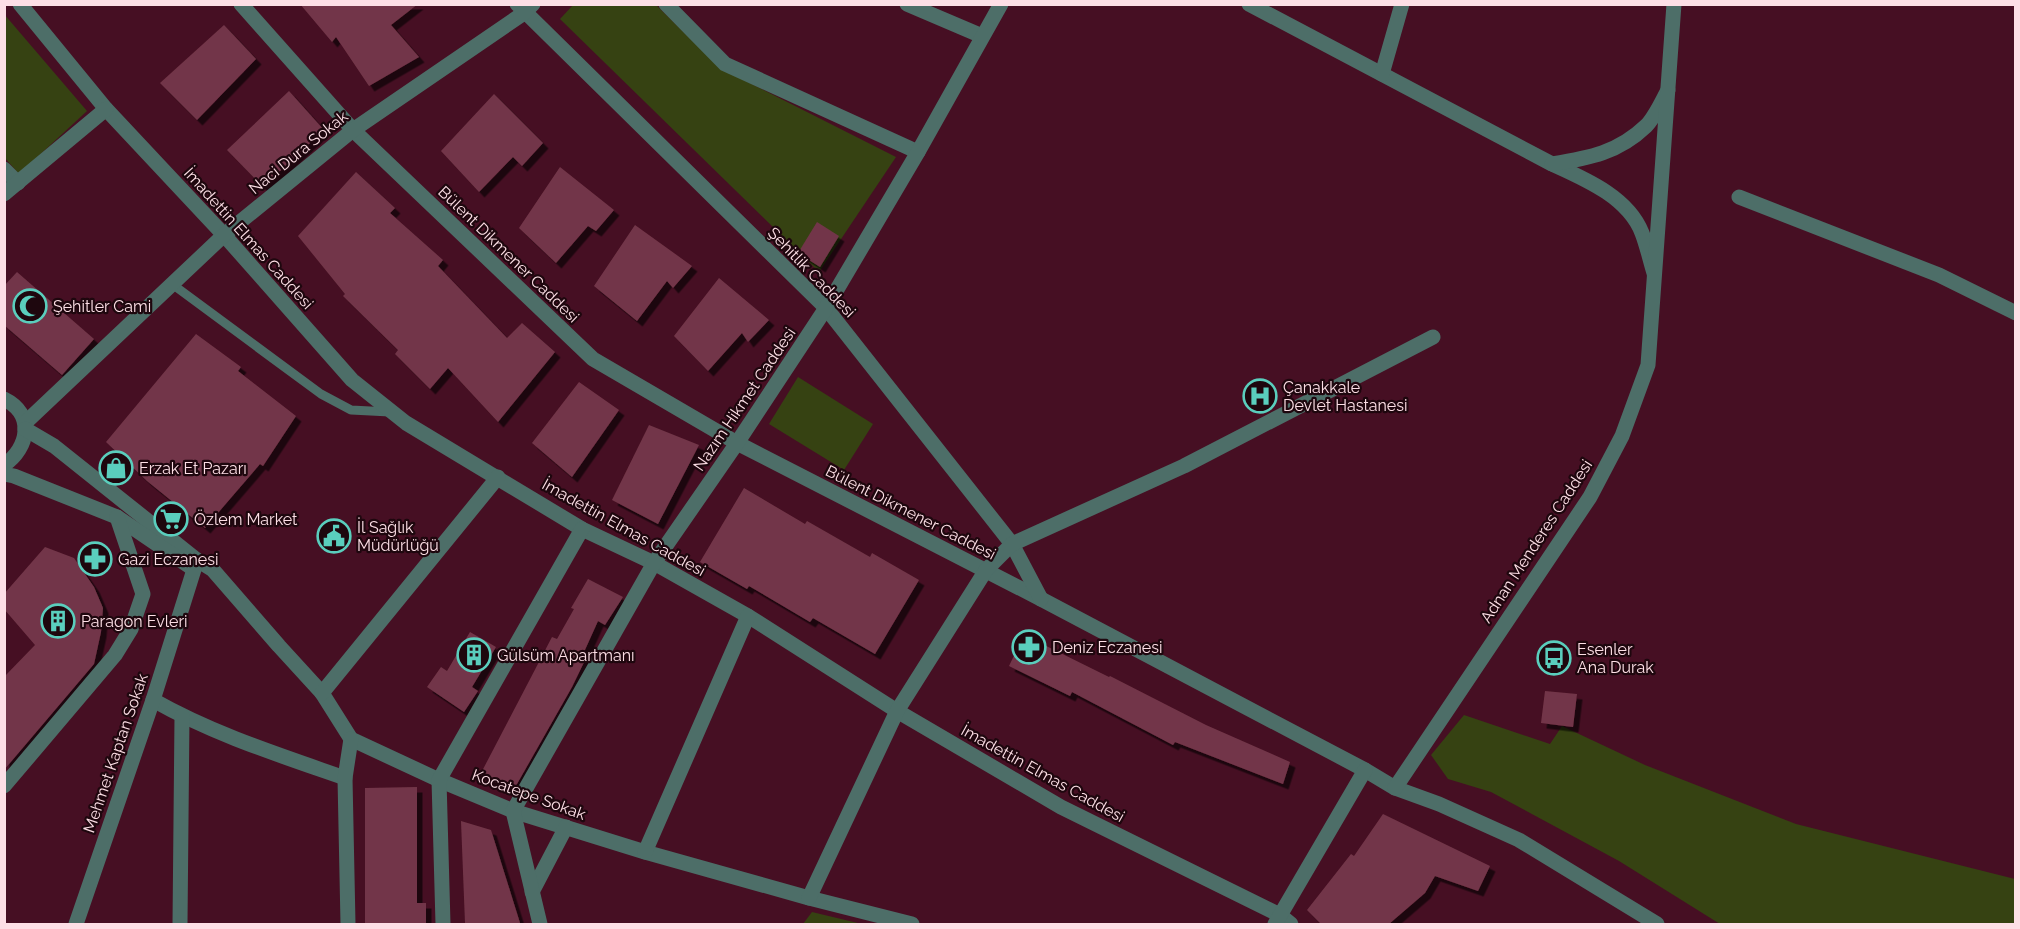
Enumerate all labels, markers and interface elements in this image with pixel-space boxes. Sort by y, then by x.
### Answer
street label: Naci Dura Sokak [245,106,352,198]
street label: İmadettin Elmas Caddesi [180,163,318,313]
street label: Bülent Dikmener Caddesi [434,182,583,327]
street label: Şehitlik Caddesi [764,223,859,321]
mosque icon: Şehitler Cami [12,288,48,324]
place label: Şehitler Cami [53,297,151,316]
street label: Nazım Hikmet Caddesi [689,324,799,474]
hospital icon: Çanakkale Devlet Hastanesi [1242,378,1278,414]
place label: Çanakkale Devlet Hastanesi [1283,378,1407,415]
shop icon: Erzak Et Pazarı [98,450,134,486]
street label: Adnan Menderes Caddesi [1477,456,1596,626]
place label: Erzak Et Pazarı [139,459,247,478]
street label: Bülent Dikmener Caddesi [823,461,999,564]
street label: İmadettin Elmas Caddesi [539,474,709,580]
supermarket icon: Özlem Market [153,501,189,537]
place label: Özlem Market [194,509,298,529]
place label: İl Sağlık Müdürlüğü [357,517,439,555]
public building icon: İl Sağlık Müdürlüğü [316,518,352,554]
pharmacy icon: Gazi Eczanesi [77,541,113,577]
place label: Gazi Eczanesi [118,550,218,569]
building icon: Paragon Evleri [40,603,76,639]
place label: Paragon Evleri [81,612,188,631]
pharmacy icon: Deniz Eczanesi [1011,629,1047,665]
building icon: Gülsüm Apartmanı [456,637,492,673]
place label: Deniz Eczanesi [1052,638,1162,657]
bus stop icon: Esenler Ana Durak [1536,640,1572,676]
place label: Esenler Ana Durak [1577,640,1654,677]
place label: Gülsüm Apartmanı [497,646,634,665]
street label: Mehmet Kaptan Sokak [79,671,152,835]
street label: İmadettin Elmas Caddesi [958,720,1128,826]
street label: Kocatepe Sokak [469,765,589,824]

